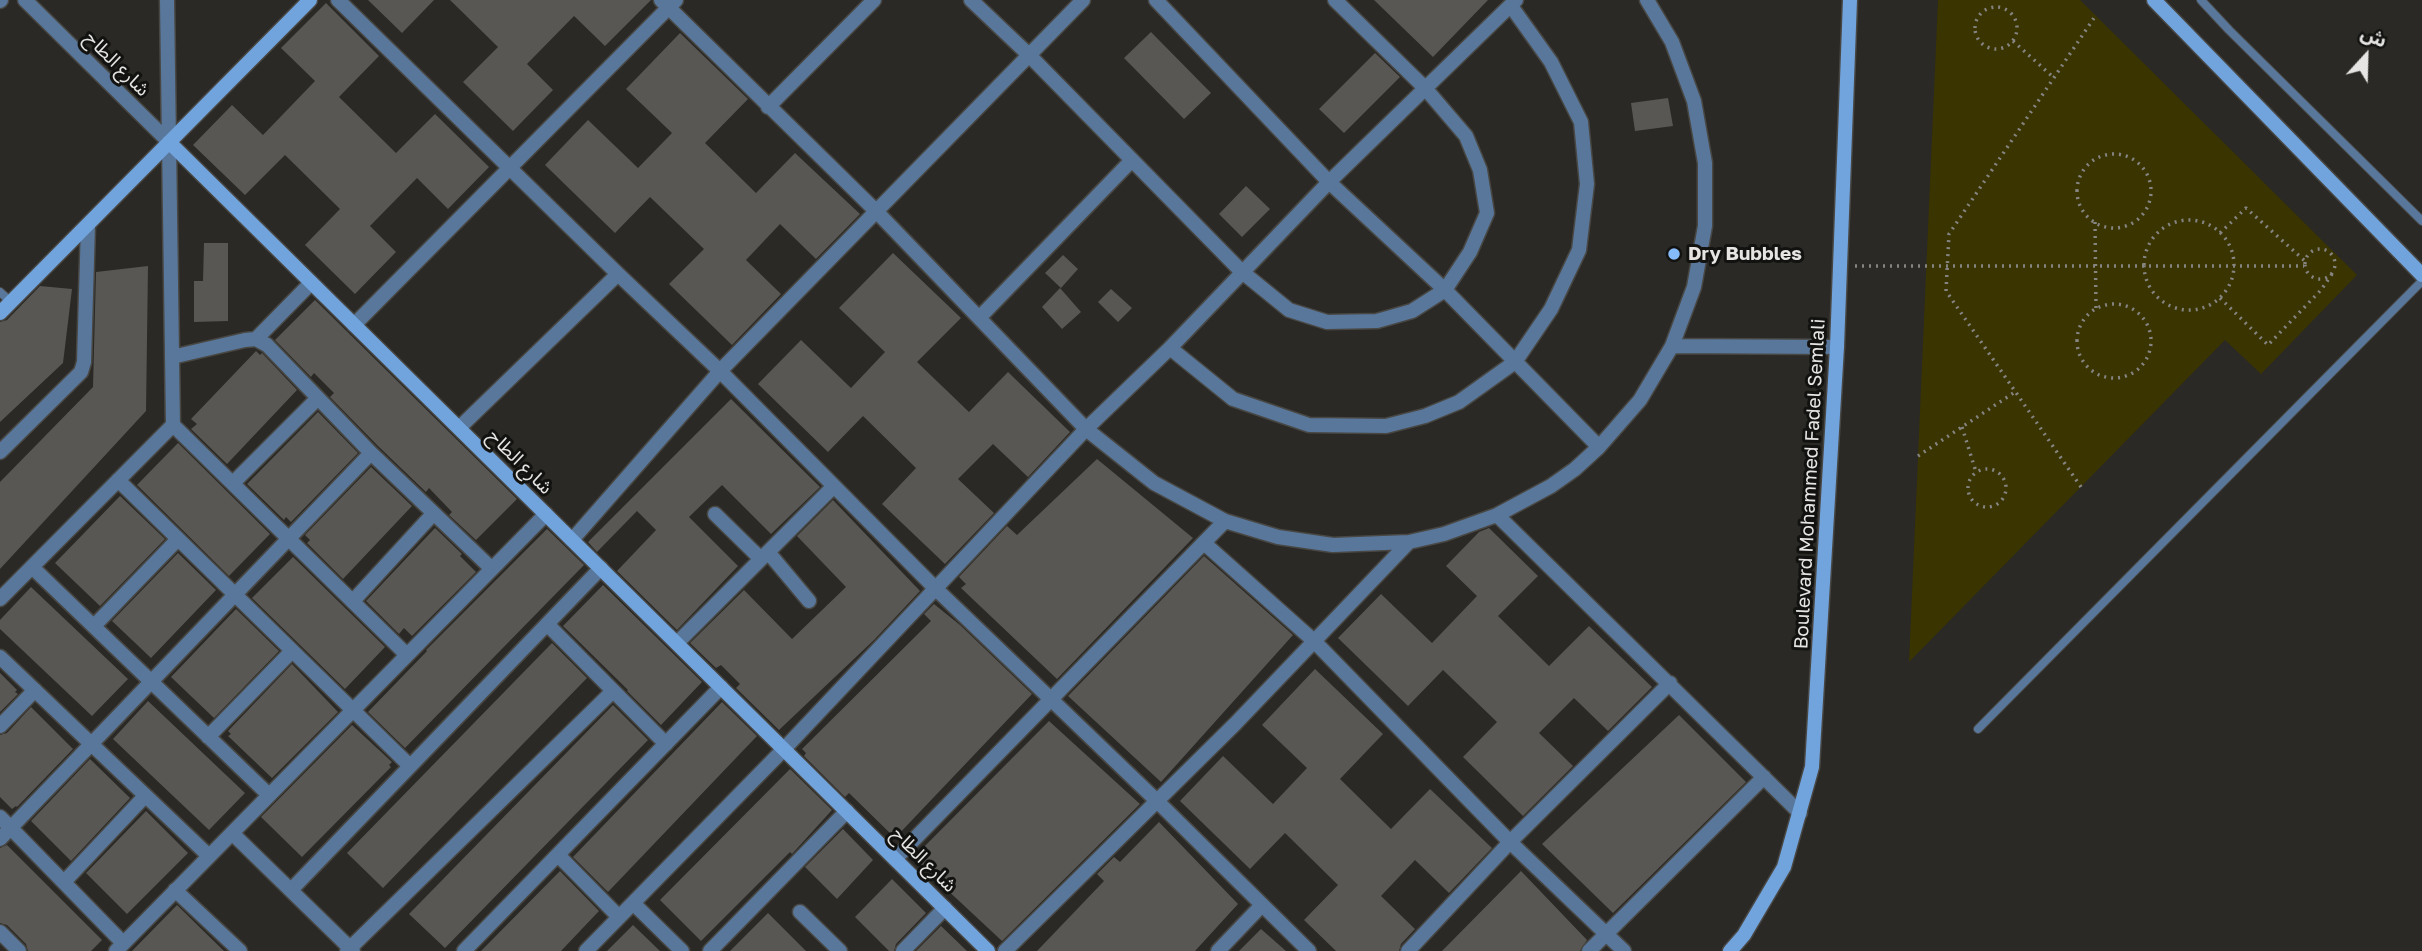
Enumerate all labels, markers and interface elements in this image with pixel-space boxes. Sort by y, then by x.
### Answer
north arrow [2331,21,2401,91]
text: ش [2358,21,2390,52]
street label: شارع الطاح [80,27,154,101]
place label: Dry Bubbles [1688,243,1802,265]
marker: Dry Bubbles [1666,246,1682,262]
street label: Boulevard Mohammed Fadel Semlali [1790,318,1830,650]
street label: شارع الطاح [483,425,557,499]
street label: شارع الطاح [887,823,961,897]

